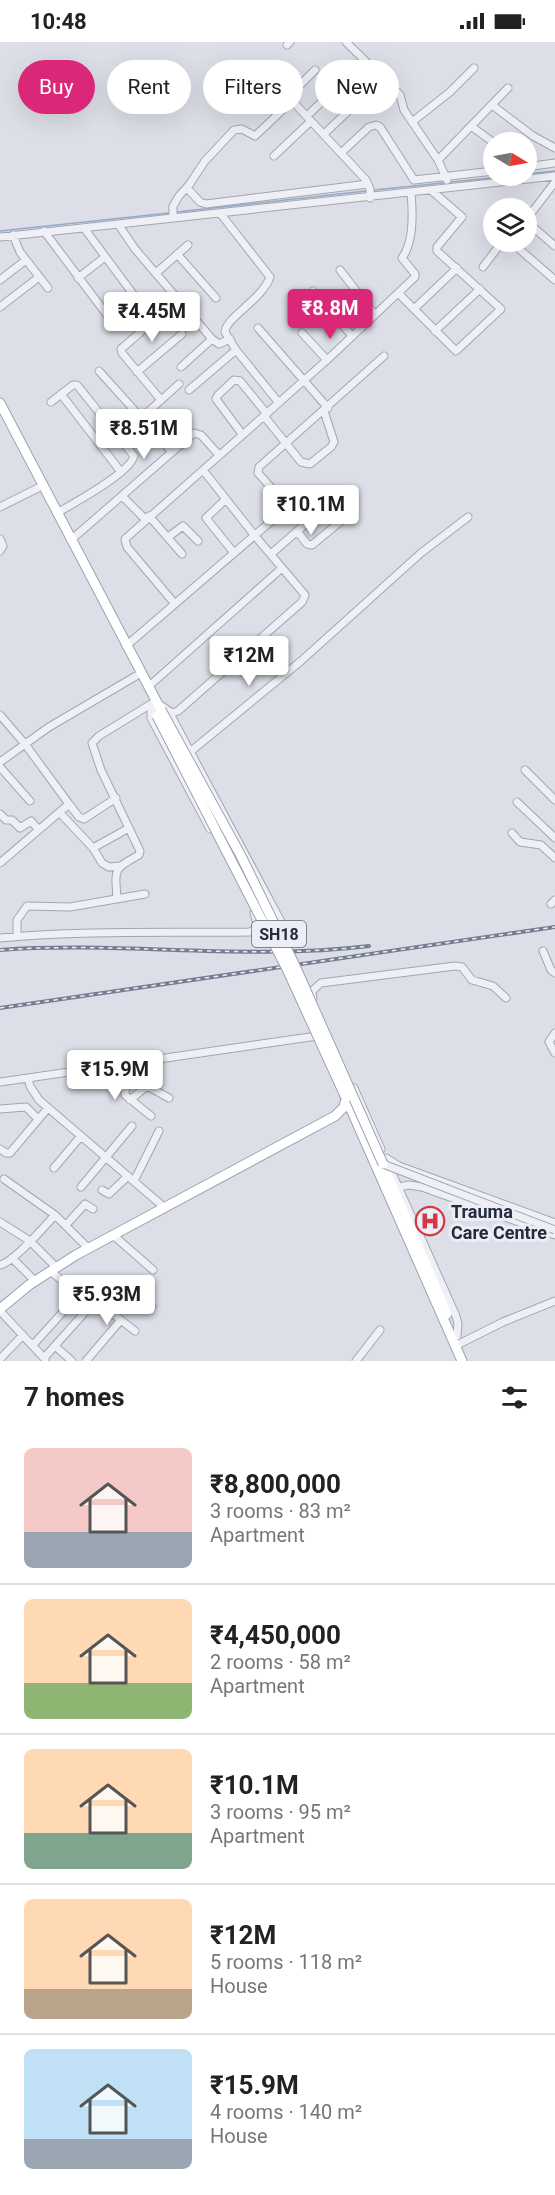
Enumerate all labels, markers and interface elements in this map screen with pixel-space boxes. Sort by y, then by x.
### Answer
text: 10:48 [30,9,87,34]
chip: Buy [18,60,95,114]
chip: Rent [107,60,191,114]
chip: Filters [203,60,303,114]
chip: New [315,60,399,114]
north arrow [483,132,537,186]
map controls [483,132,537,252]
button: layers [483,198,537,252]
pin: ₹8.8M [288,289,372,340]
pin: ₹4.45M [103,292,201,343]
text: ₹8.8M [302,296,358,320]
text: ₹4.45M [118,299,186,323]
pin: ₹8.51M [95,409,193,460]
text: ₹8.51M [110,416,178,440]
pin: ₹10.1M [262,485,360,536]
text: ₹10.1M [277,492,345,516]
pin: ₹12M [213,636,285,687]
text: ₹12M [224,643,274,667]
road number: SH18 [252,921,306,947]
pin: ₹15.9M [66,1050,164,1101]
text: ₹15.9M [81,1057,149,1081]
place label: Trauma Care Centre [451,1201,547,1243]
hospital icon: Trauma Care Centre [414,1205,446,1237]
pin: ₹5.93M [58,1275,156,1326]
text: ₹5.93M [73,1282,141,1306]
icon: filters [498,1381,531,1414]
text: 7 homes [24,1382,125,1412]
text: ₹8,800,000 [210,1469,341,1499]
icon: home [72,1472,144,1544]
text: 3 rooms · 83 m² [210,1499,351,1523]
text: Apartment [210,1523,305,1547]
text: ₹4,450,000 [210,1620,341,1650]
icon: home [72,1623,144,1695]
text: 2 rooms · 58 m² [210,1650,351,1674]
text: Apartment [210,1674,305,1698]
text: ₹10.1M [210,1770,299,1800]
icon: home [72,1773,144,1845]
text: 3 rooms · 95 m² [210,1800,351,1824]
text: Apartment [210,1824,305,1848]
text: ₹12M [210,1920,276,1950]
icon: home [72,1923,144,1995]
text: 5 rooms · 118 m² [210,1950,362,1974]
text: House [210,1974,268,1998]
text: ₹15.9M [210,2070,299,2100]
icon: home [72,2073,144,2145]
text: 4 rooms · 140 m² [210,2100,362,2124]
text: House [210,2124,268,2148]

